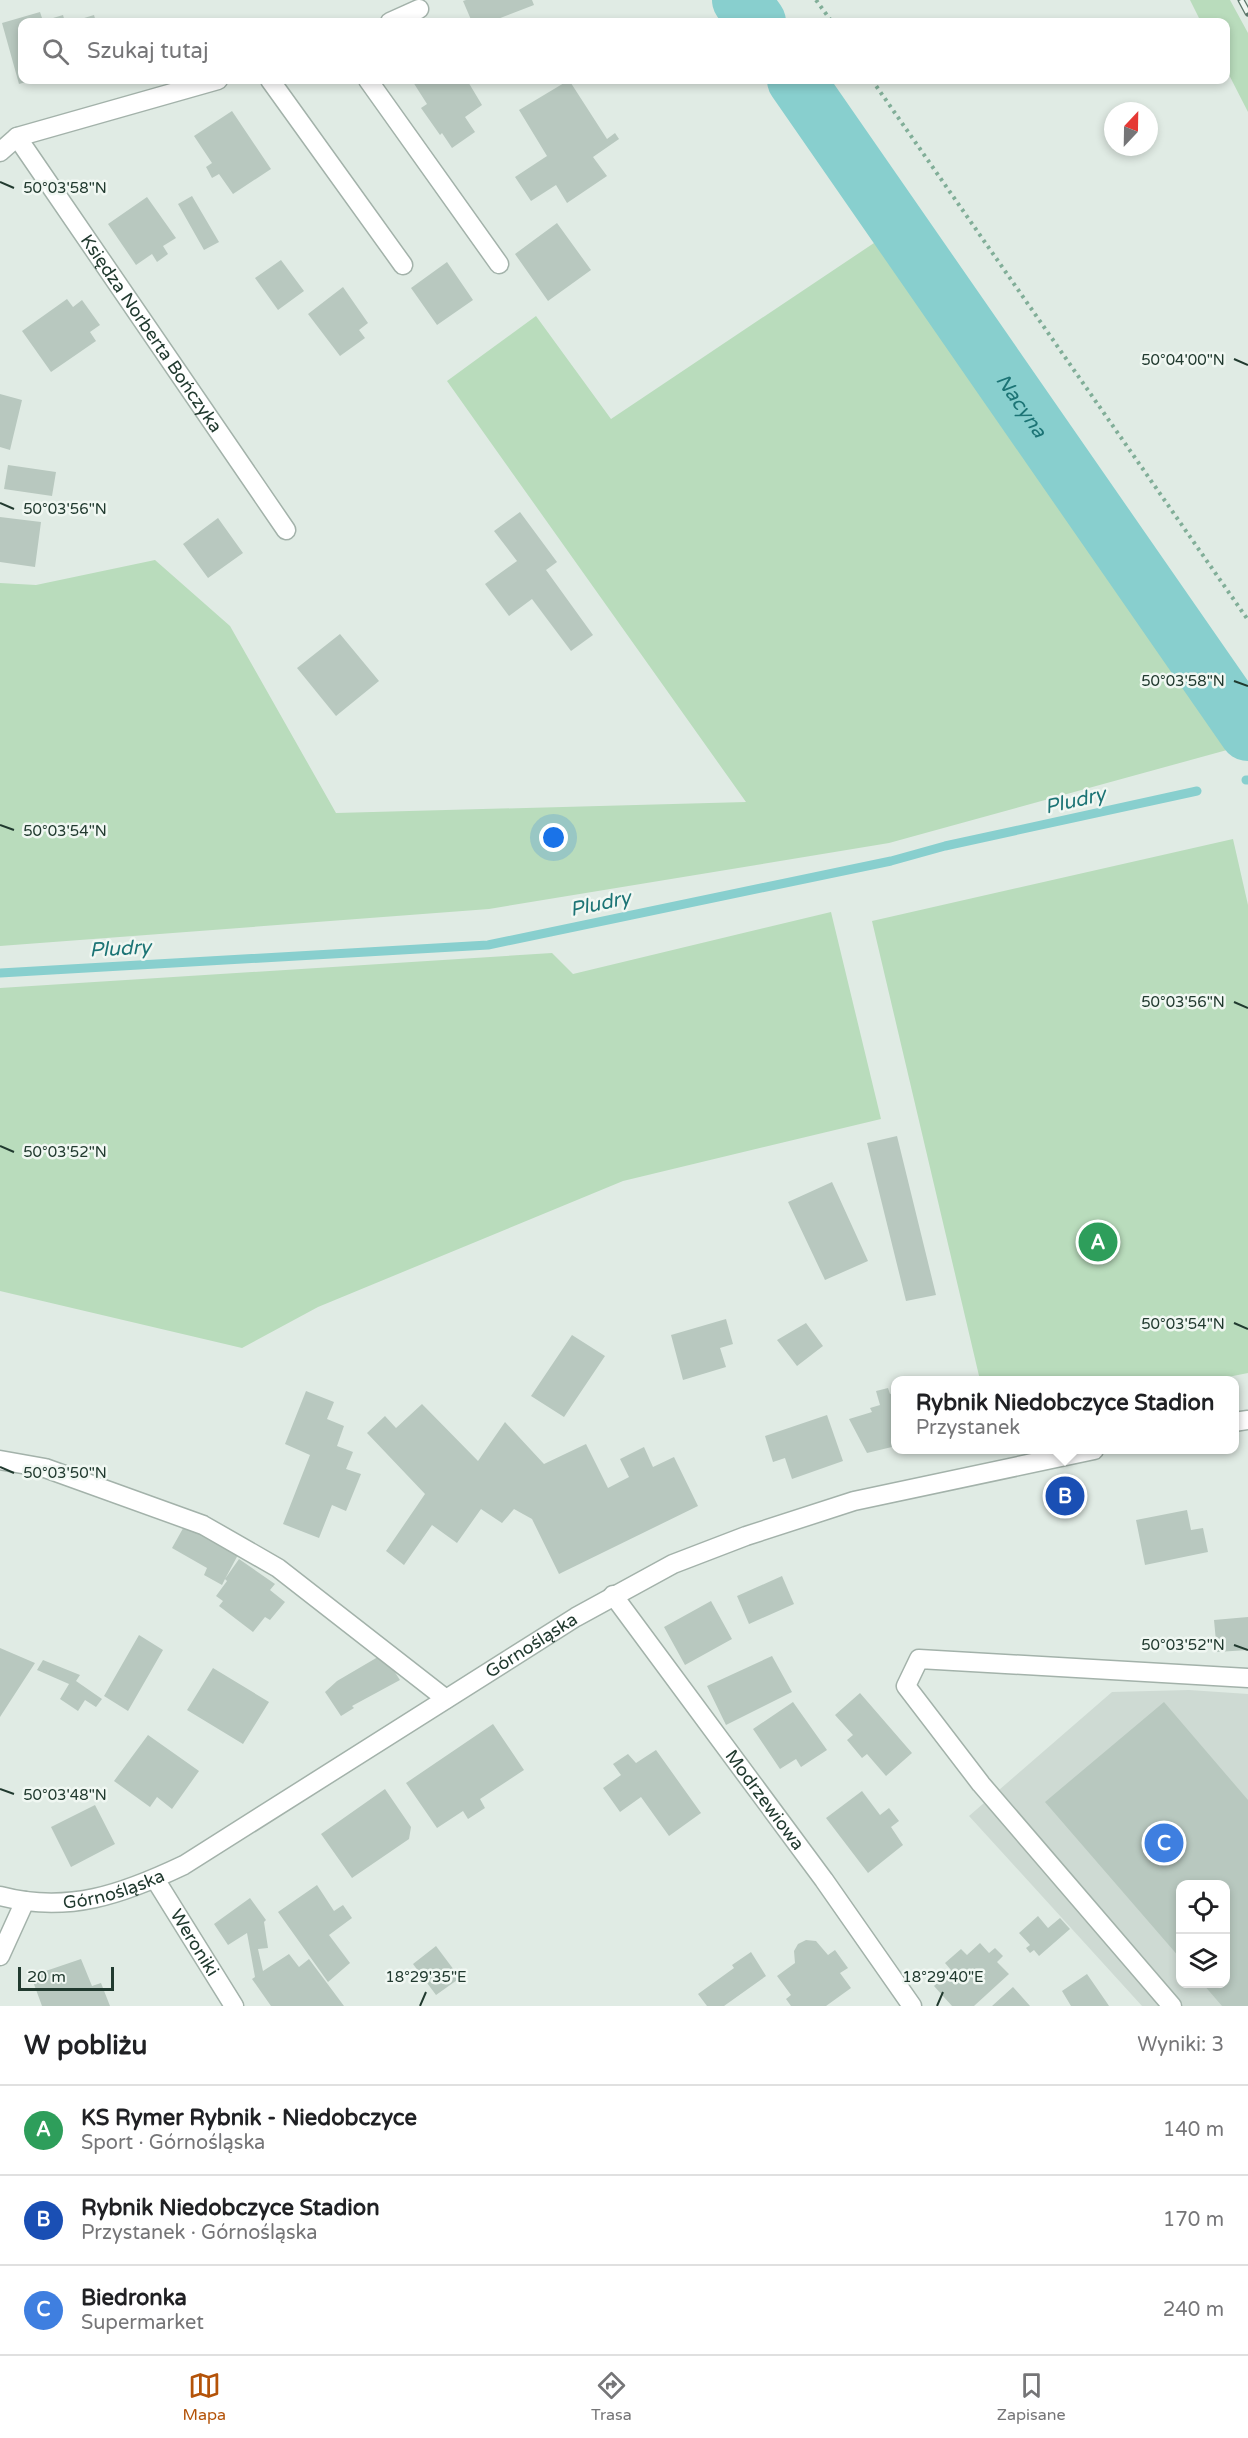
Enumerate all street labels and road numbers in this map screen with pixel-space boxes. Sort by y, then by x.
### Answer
street label: Księdza Norberta Bończyka [76,230,227,437]
street label: Górnośląska [481,1608,582,1683]
street label: Modrzewiowa [720,1745,809,1854]
street label: Górnośląska [62,1864,168,1914]
street label: Weroniki [165,1905,224,1980]

